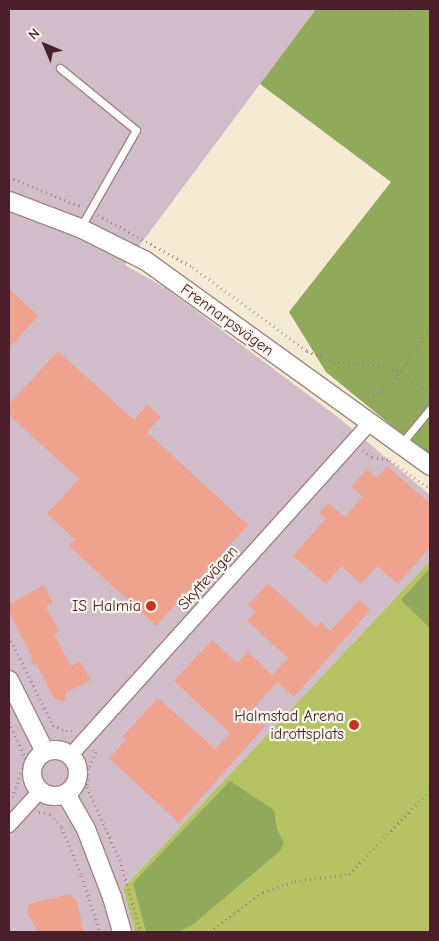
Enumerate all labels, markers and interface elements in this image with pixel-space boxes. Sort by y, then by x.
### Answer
north arrow [20,20,70,70]
text: N [25,25,43,43]
street label: Frennarpsvägen [177,280,277,360]
street label: Skyttevägen [174,542,242,614]
place label: IS Halmia [72,596,141,616]
marker: IS Halmia [145,600,157,612]
place label: Halmstad Arena idrottsplats [234,706,344,744]
marker: Halmstad Arena idrottsplats [348,719,360,731]

